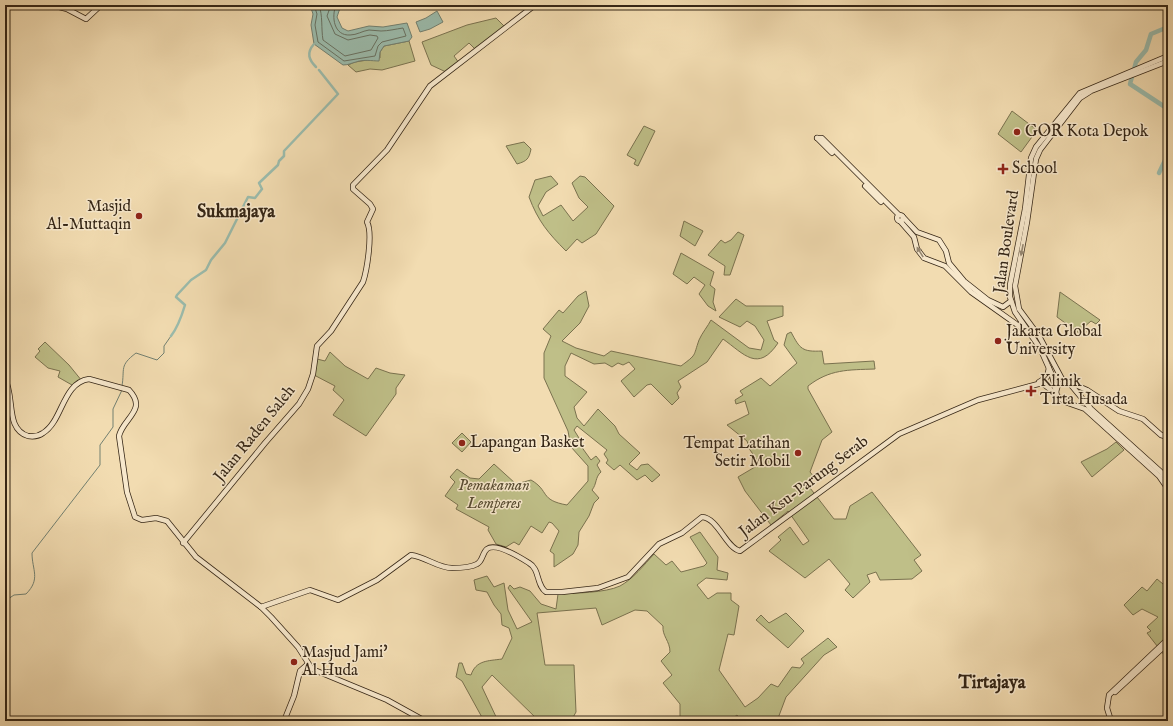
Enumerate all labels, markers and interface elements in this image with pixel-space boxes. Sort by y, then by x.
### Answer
place label: GOR Kota Depok [1025,122,1149,142]
marker: GOR Kota Depok [1012,127,1022,137]
place label: School [1012,159,1058,179]
marker: School [997,163,1009,175]
street label: Jalan Boulevard [990,189,1024,297]
place label: Masjid Al-Muttaqin [46,197,131,235]
district label: Sukmajaya [197,201,276,224]
marker: Masjid Al-Muttaqin [134,211,144,221]
one-way arrow [1019,244,1025,256]
one-way arrow [916,247,924,257]
place label: Jakarta Global University [1004,322,1102,360]
marker: Jakarta Global University [993,336,1003,346]
place label: Klinik Tirta Husada [1040,372,1128,410]
street label: Jalan Raden Saleh [209,381,300,488]
marker: Klinik Tirta Husada [1025,385,1037,397]
street label: Jalan Ksu-Parung Serab [734,431,873,543]
place label: Lapangan Basket [470,433,585,453]
place label: Tempat Latihan Setir Mobil [683,434,791,472]
marker: Lapangan Basket [457,438,467,448]
marker: Tempat Latihan Setir Mobil [793,448,803,458]
park label: Pemakaman Lemperes [458,476,530,514]
place label: Masjud Jami' Al Huda [301,643,388,681]
marker: Masjud Jami' Al Huda [289,657,299,667]
district label: Tirtajaya [958,672,1027,695]

